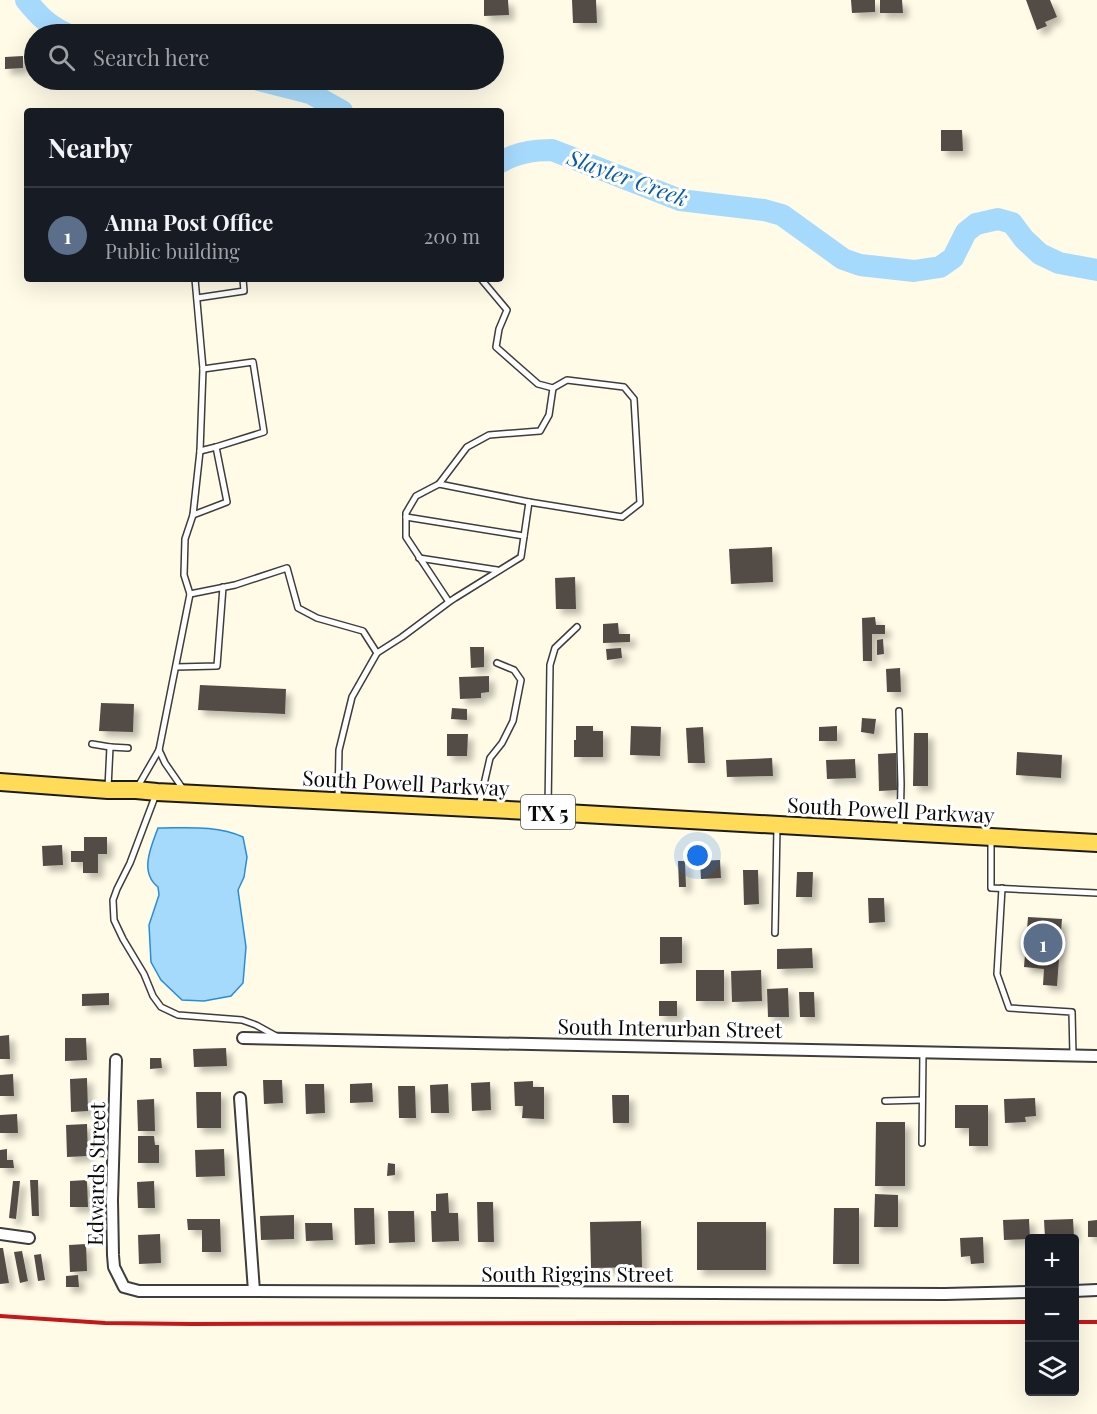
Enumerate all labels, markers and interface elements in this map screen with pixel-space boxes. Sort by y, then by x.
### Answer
search box [24,24,504,90]
icon: search [45,41,78,74]
text: Search here [93,42,209,72]
text: Nearby [48,130,133,165]
water label: Slayter Creek [563,141,692,213]
text: Anna Post Office [105,207,273,237]
text: 1 [64,222,71,249]
text: 200 m [424,222,480,249]
text: Public building [105,237,240,264]
street label: South Powell Parkway [302,763,511,801]
street label: South Powell Parkway [787,790,996,828]
road number: TX 5 [521,795,575,829]
your location [683,841,712,870]
pin: 1 [1024,920,1062,966]
street label: South Interurban Street [557,1011,783,1043]
street label: Edwards Street [80,1101,110,1246]
map controls [1025,1234,1079,1396]
button: + [1025,1234,1079,1288]
street label: South Riggins Street [481,1259,673,1287]
button: − [1025,1288,1079,1342]
button: layers [1025,1342,1079,1396]

